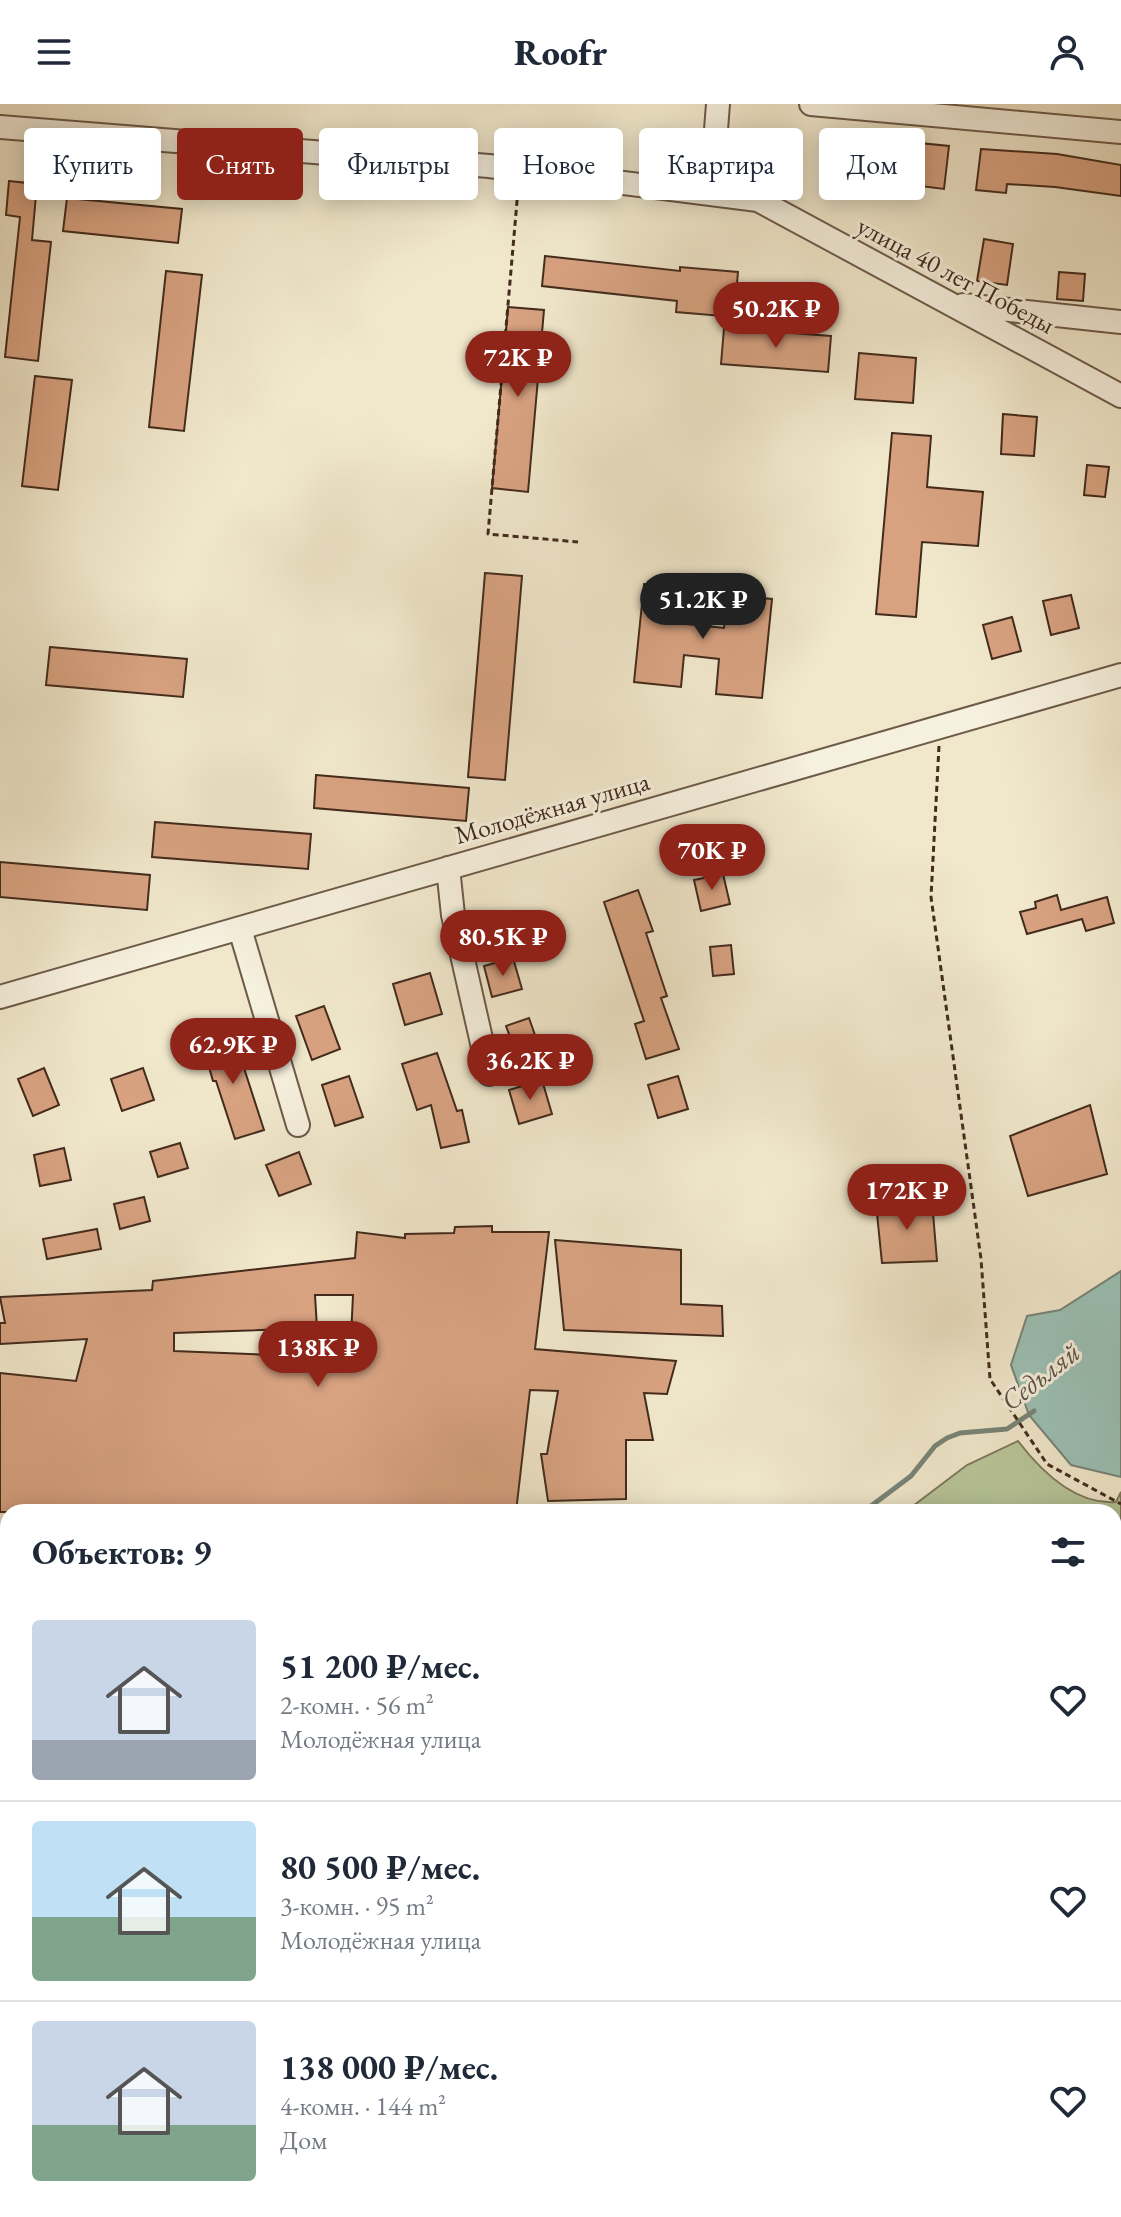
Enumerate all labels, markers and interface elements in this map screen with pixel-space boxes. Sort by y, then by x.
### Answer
text: Roofr [514,29,607,76]
icon: menu [32,30,76,74]
icon: person [1045,30,1089,74]
chip: Купить [24,128,161,200]
chip: Снять [177,128,303,200]
chip: Фильтры [319,128,478,200]
chip: Новое [494,128,623,200]
chip: Квартира [639,128,803,200]
chip: Дом [819,128,925,200]
street label: улица 40 лет Победы [851,209,1061,341]
pin: 50.2K ₽ [702,282,850,350]
text: 50.2K ₽ [731,291,821,325]
pin: 72K ₽ [462,331,574,399]
text: 72K ₽ [483,340,553,374]
pin: 51.2K ₽ [629,573,777,641]
text: 51.2K ₽ [658,582,748,616]
street label: Молодёжная улица [451,764,654,852]
pin: 70K ₽ [656,824,768,892]
text: 70K ₽ [677,833,747,867]
pin: 80.5K ₽ [429,910,577,978]
text: 80.5K ₽ [458,919,548,953]
pin: 62.9K ₽ [159,1018,307,1086]
text: 62.9K ₽ [188,1027,278,1061]
pin: 36.2K ₽ [456,1034,604,1102]
text: 36.2K ₽ [485,1043,575,1077]
pin: 172K ₽ [842,1164,972,1232]
text: 172K ₽ [865,1173,949,1207]
pin: 138K ₽ [253,1321,383,1389]
text: 138K ₽ [276,1330,360,1364]
water label: Седьляй [993,1334,1087,1418]
text: Объектов: 9 [32,1530,211,1574]
icon: filters [1046,1530,1090,1574]
text: 51 200 ₽/мес. [280,1644,480,1688]
icon: home [96,1652,192,1748]
icon: heart [1046,1678,1090,1722]
text: 2-комн. · 56 m² [280,1688,434,1722]
text: Молодёжная улица [280,1722,481,1756]
text: 80 500 ₽/мес. [280,1845,480,1889]
icon: home [96,1853,192,1949]
icon: heart [1046,1879,1090,1923]
text: 3-комн. · 95 m² [280,1889,434,1923]
text: Молодёжная улица [280,1923,481,1957]
text: 138 000 ₽/мес. [280,2045,498,2089]
icon: home [96,2053,192,2149]
icon: heart [1046,2079,1090,2123]
text: 4-комн. · 144 m² [280,2089,446,2123]
text: Дом [280,2123,327,2157]

